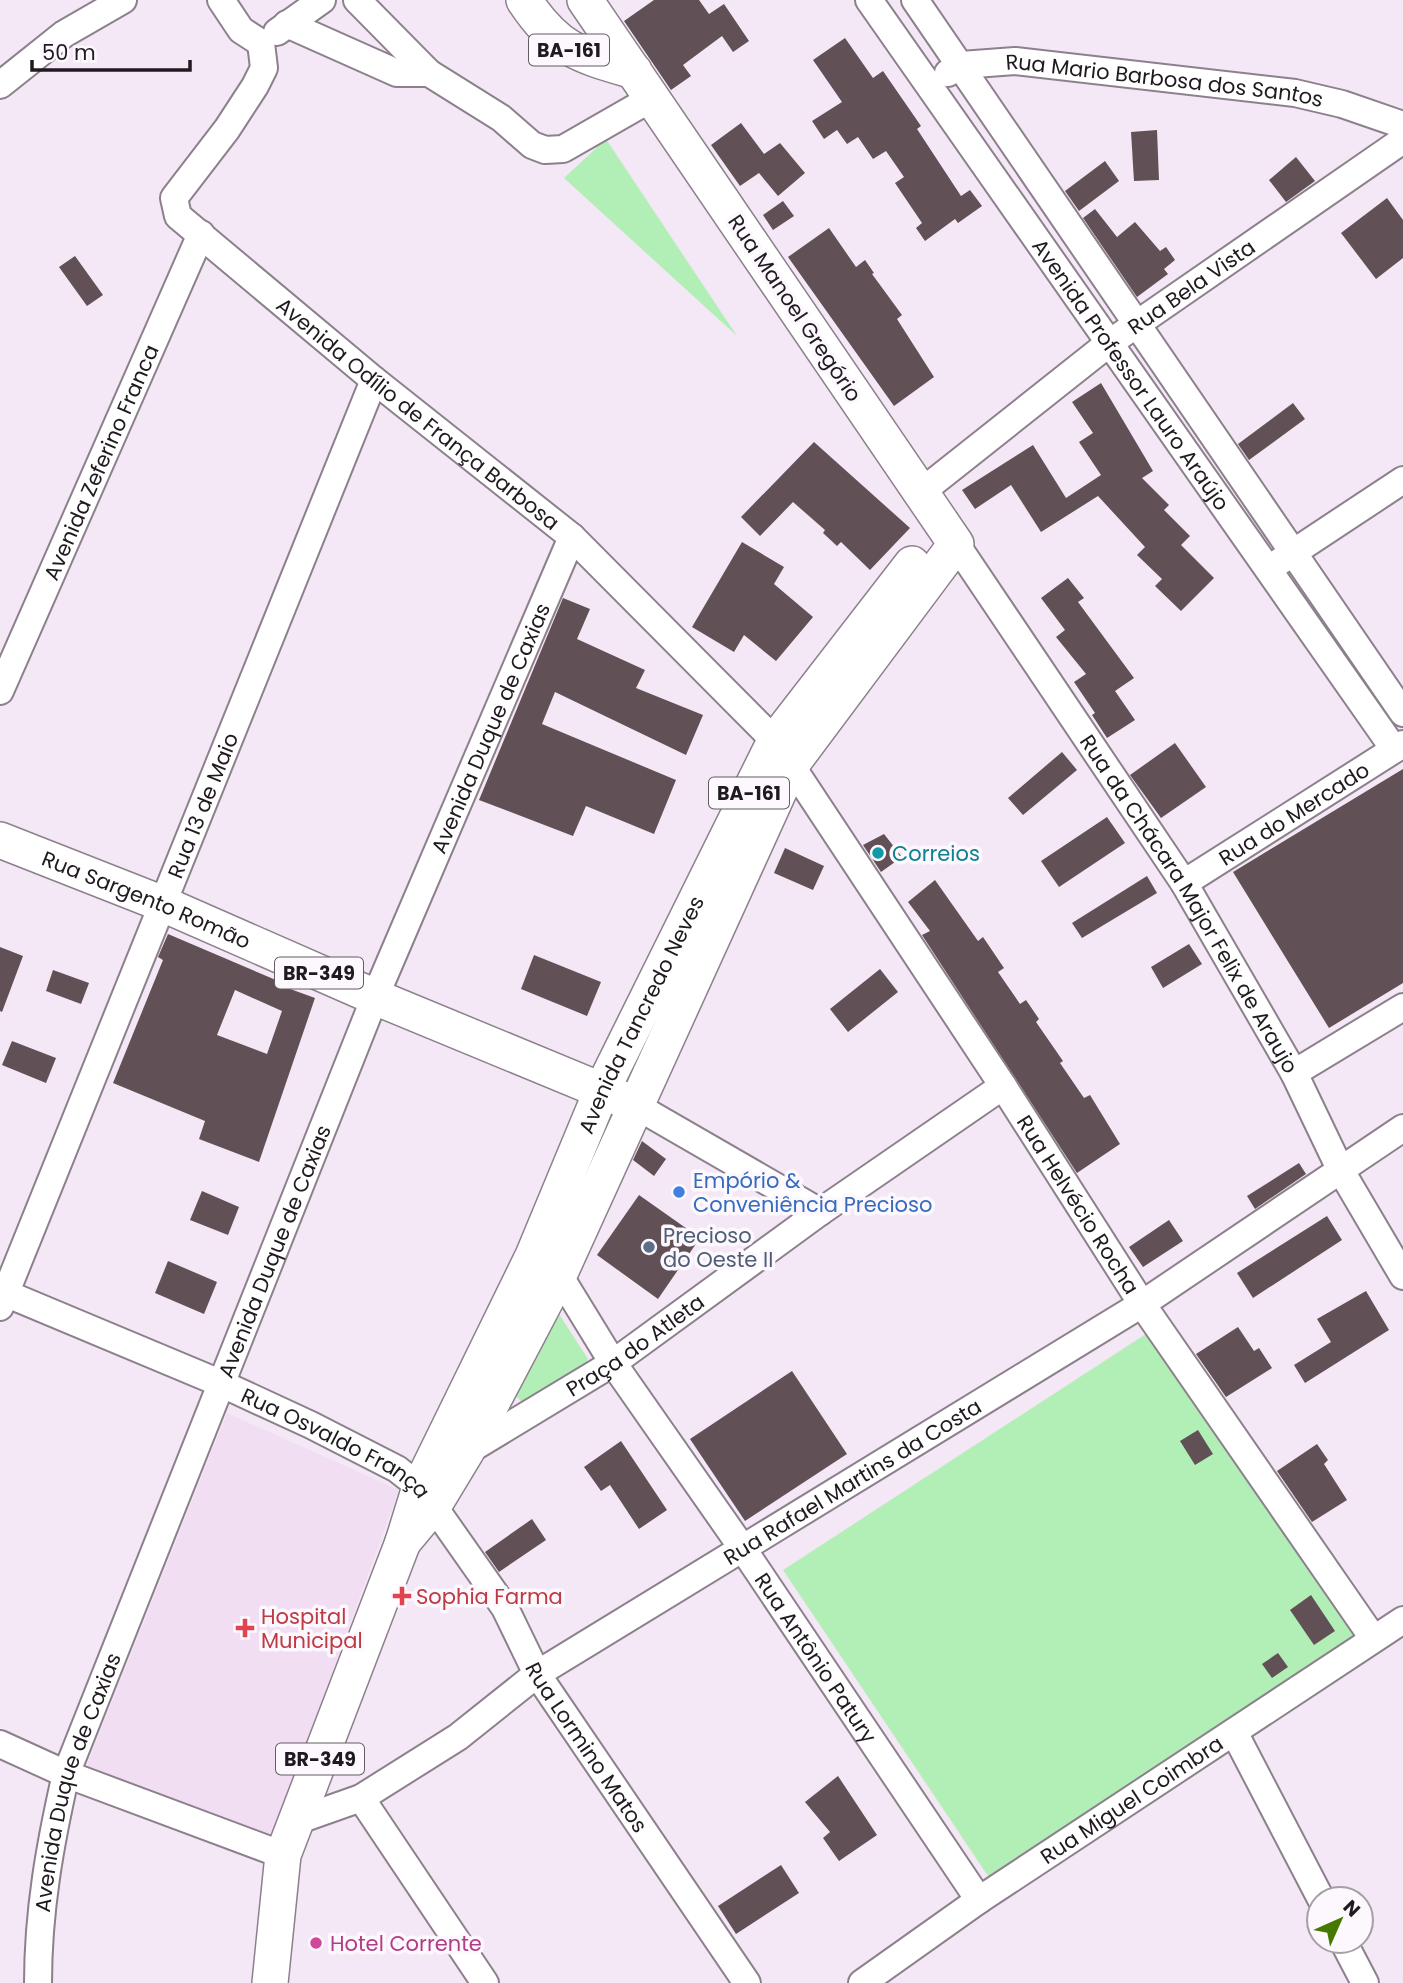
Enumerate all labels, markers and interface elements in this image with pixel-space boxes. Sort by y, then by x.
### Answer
scale bar [32,28,189,72]
road number: BA-161 [529,34,609,66]
text: 50 m [42,38,96,67]
street label: Rua Mario Barbosa dos Santos [1005,46,1326,114]
street label: Rua Manoel Gregório [721,209,869,407]
street label: Avenida Professor Lauro Araújo [1026,232,1237,516]
street label: Rua Bela Vista [1122,232,1261,341]
street label: Avenida Odílio de França Barbosa [271,290,566,536]
street label: Avenida Zeferino Franca [36,340,165,584]
street label: Avenida Duque de Caxias [424,598,557,858]
street label: Rua 13 de Maio [160,728,245,882]
street label: Rua da Chácara Major Felix de Araujo [1074,729,1305,1078]
street label: Rua do Mercado [1213,755,1375,872]
road number: BA-161 [709,778,789,808]
place label: Correios [892,839,980,868]
street label: Rua Sargento Romão [38,843,255,955]
marker: Correios [870,845,886,861]
street label: Avenida Tancredo Neves [571,891,711,1138]
road number: BR-349 [275,958,363,988]
street label: Rua Helvécio Rocha [1011,1109,1146,1300]
street label: Avenida Duque de Caxias [211,1120,337,1382]
place label: Empório & Conveniência Precioso [693,1166,932,1219]
marker: Empório & Conveniência Precioso [671,1184,687,1200]
place label: Precioso do Oeste II [663,1221,773,1274]
marker: Precioso do Oeste II [641,1239,657,1255]
street label: Praça do Atleta [560,1287,710,1403]
street label: Rua Osvaldo França [237,1380,438,1504]
street label: Rua Rafael Martins da Costa [718,1391,987,1571]
street label: Rua Antônio Patury [748,1567,884,1749]
place label: Sophia Farma [416,1582,563,1611]
marker: Sophia Farma [394,1588,410,1604]
place label: Hospital Municipal [261,1602,363,1655]
marker: Hospital Municipal [235,1618,255,1638]
street label: Avenida Duque de Caxias [27,1648,127,1914]
street label: Rua Lormino Matos [519,1657,655,1838]
street label: Rua Miguel Coimbra [1034,1728,1228,1870]
road number: BR-349 [276,1744,364,1774]
north arrow [1305,1885,1375,1955]
text: N [1337,1894,1366,1923]
place label: Hotel Corrente [330,1929,482,1958]
marker: Hotel Corrente [308,1935,324,1951]

